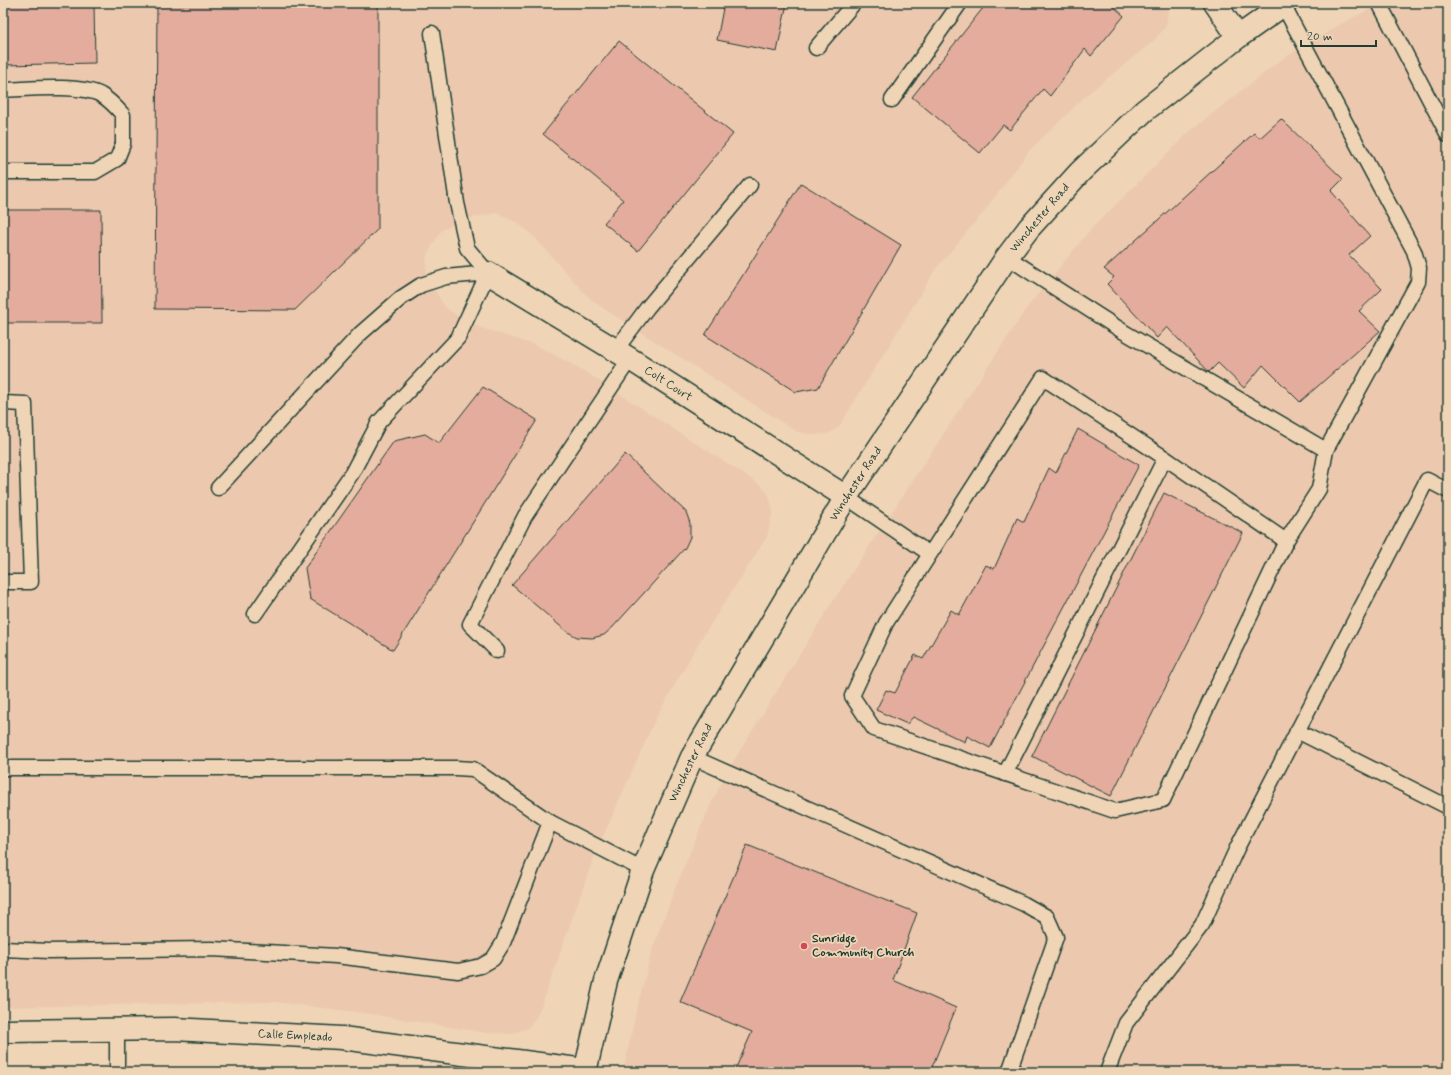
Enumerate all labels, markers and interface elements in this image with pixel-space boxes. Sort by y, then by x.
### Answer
scale bar [1301,22,1376,48]
text: 20 m [1307,29,1333,45]
street label: Winchester Road [1006,180,1074,256]
street label: Colt Court [641,363,695,406]
street label: Winchester Road [826,444,886,524]
street label: Winchester Road [665,721,717,805]
place label: Sunridge Community Church [812,931,915,961]
marker: Sunridge Community Church [799,941,809,951]
street label: Calle Empleado [257,1026,333,1046]

